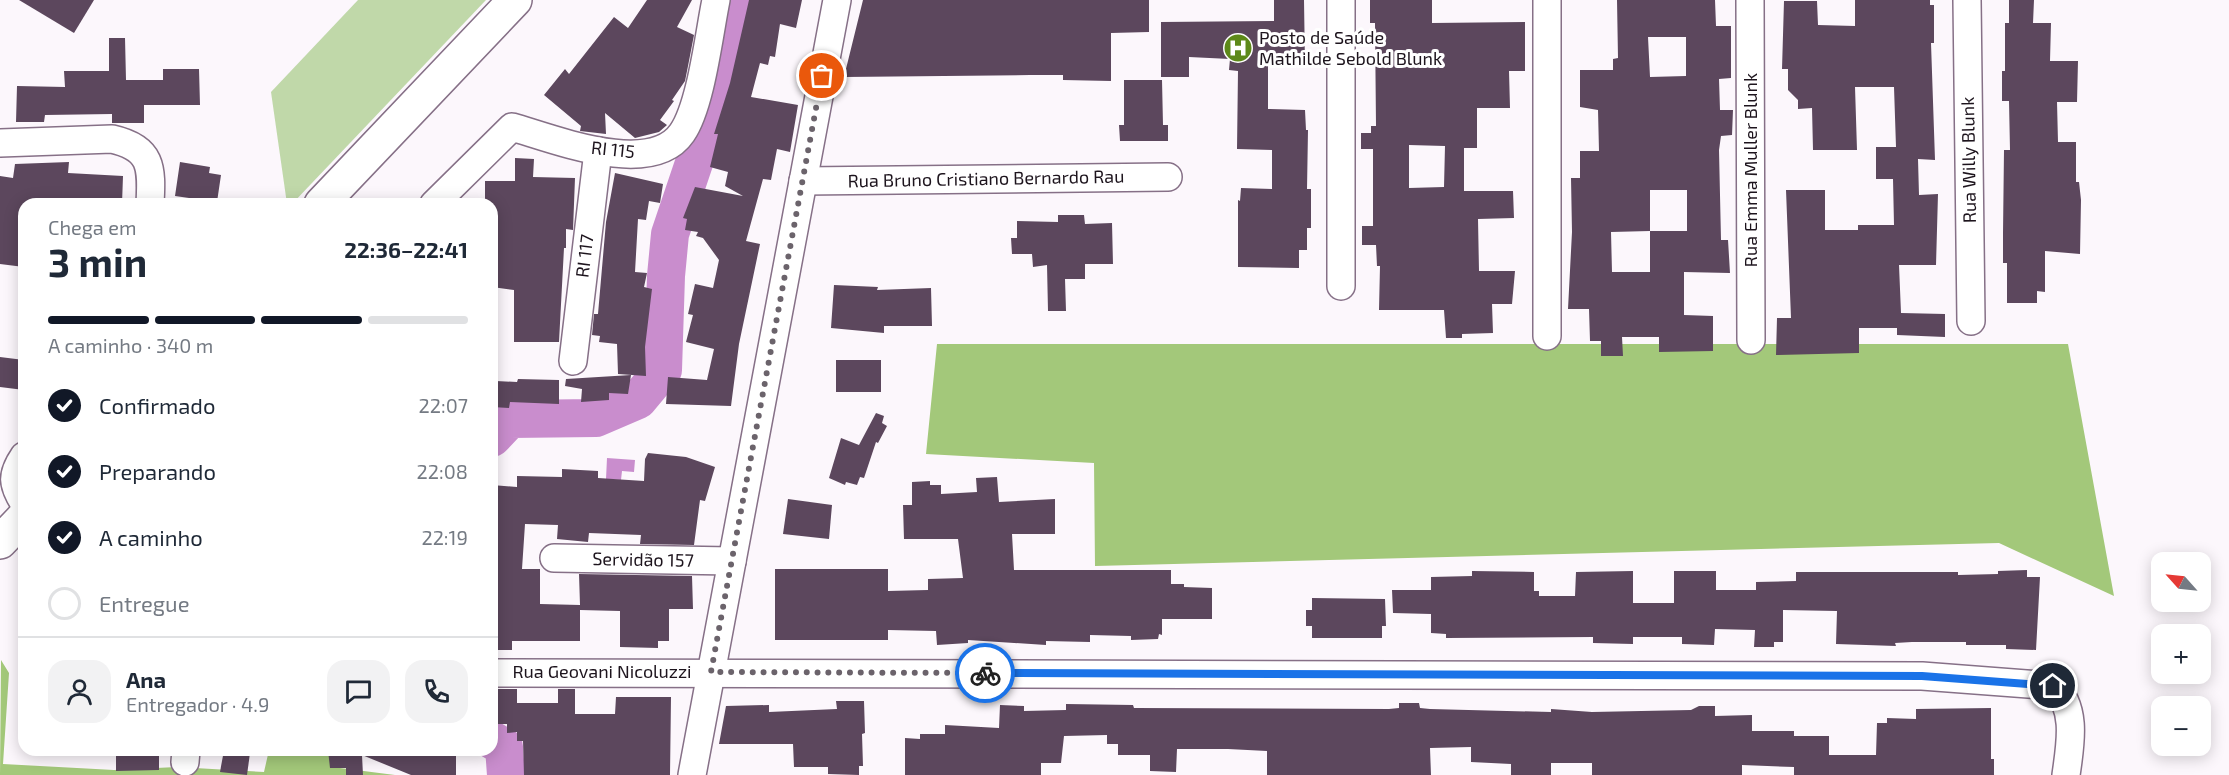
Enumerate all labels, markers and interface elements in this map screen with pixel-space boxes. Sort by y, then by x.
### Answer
place label: Posto de Saúde Mathilde Sebold Blunk [1259,26,1442,69]
hospital icon: Posto de Saúde Mathilde Sebold Blunk [1222,32,1254,64]
pin [796,50,847,101]
icon: bag [805,59,838,92]
street label: Rua Emma Muller Blunk [1739,73,1761,267]
street label: Rua Willy Blunk [1956,97,1980,223]
street label: RI 115 [590,136,636,162]
street label: Rua Bruno Cristiano Bernardo Rau [847,165,1125,191]
text: Chega em [48,215,137,239]
street label: RI 117 [570,233,598,279]
text: 22:36–22:41 [344,236,468,262]
text: 3 min [48,238,147,285]
text: A caminho · 340 m [48,333,213,357]
icon: check [48,389,81,422]
text: Confirmado [99,392,215,418]
text: 22:07 [419,393,468,417]
icon: check [48,455,81,488]
text: Preparando [99,458,216,484]
text: 22:08 [417,459,468,483]
icon: check [48,521,81,554]
text: A caminho [99,524,203,550]
text: 22:19 [421,525,468,549]
street label: Servidão 157 [592,547,694,571]
north arrow [2151,552,2211,612]
map controls [2151,552,2211,756]
text: Entregue [99,590,189,616]
button: + [2151,624,2211,684]
courier [955,643,1015,703]
icon: bike [969,657,1002,690]
button: person [48,660,111,723]
button: chat [327,660,390,723]
button: phone [405,660,468,723]
street label: Rua Geovani Nicoluzzi [512,660,692,682]
pin [2027,660,2078,711]
text: Ana [126,666,166,692]
icon: home [2036,669,2069,702]
text: Entregador · 4.9 [126,692,269,716]
button: − [2151,696,2211,756]

